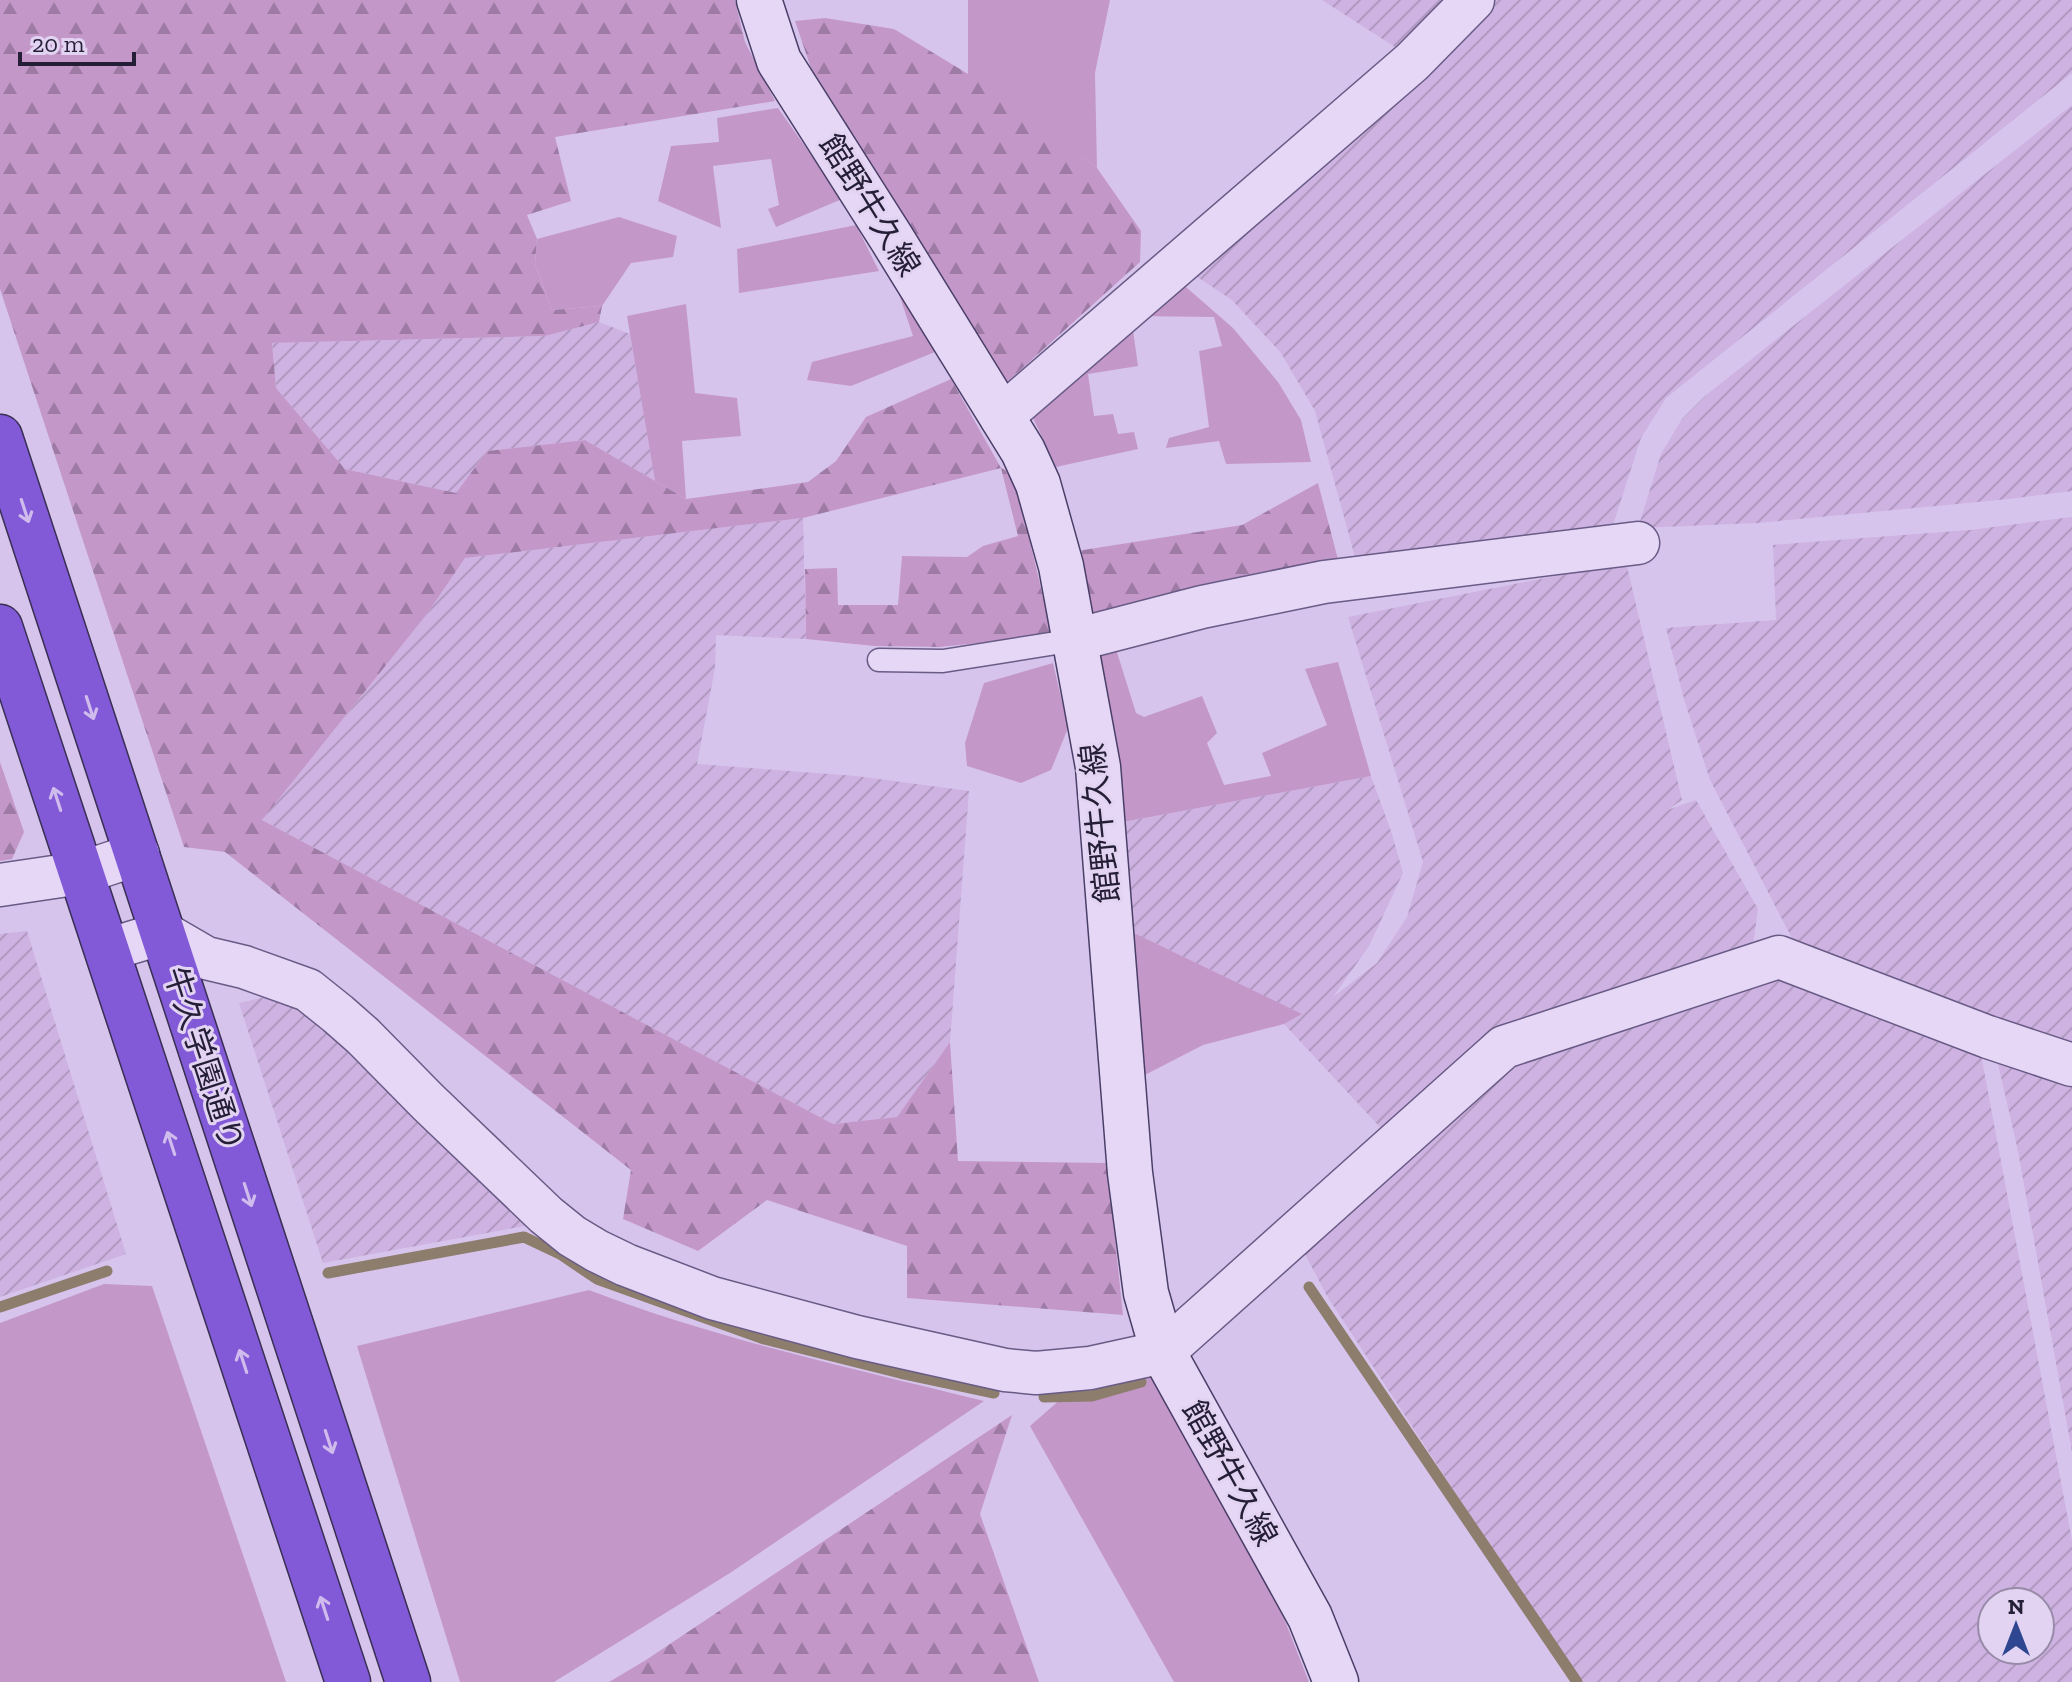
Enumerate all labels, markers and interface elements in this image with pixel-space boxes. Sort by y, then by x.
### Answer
scale bar [20,16,134,66]
text: 20 m [32,29,85,58]
street label: 館野牛久線 [811,127,929,283]
one-way arrow [18,498,33,523]
one-way arrow [83,695,98,720]
street label: 館野牛久線 [1073,741,1127,905]
one-way arrow [48,787,63,812]
street label: 牛久学園通り [156,962,252,1156]
one-way arrow [162,1131,177,1156]
one-way arrow [242,1182,257,1207]
one-way arrow [234,1348,249,1373]
street label: 館野牛久線 [1175,1394,1285,1552]
one-way arrow [323,1429,338,1454]
north arrow [1976,1586,2056,1666]
text: N [2008,1593,2025,1620]
one-way arrow [315,1596,330,1621]

